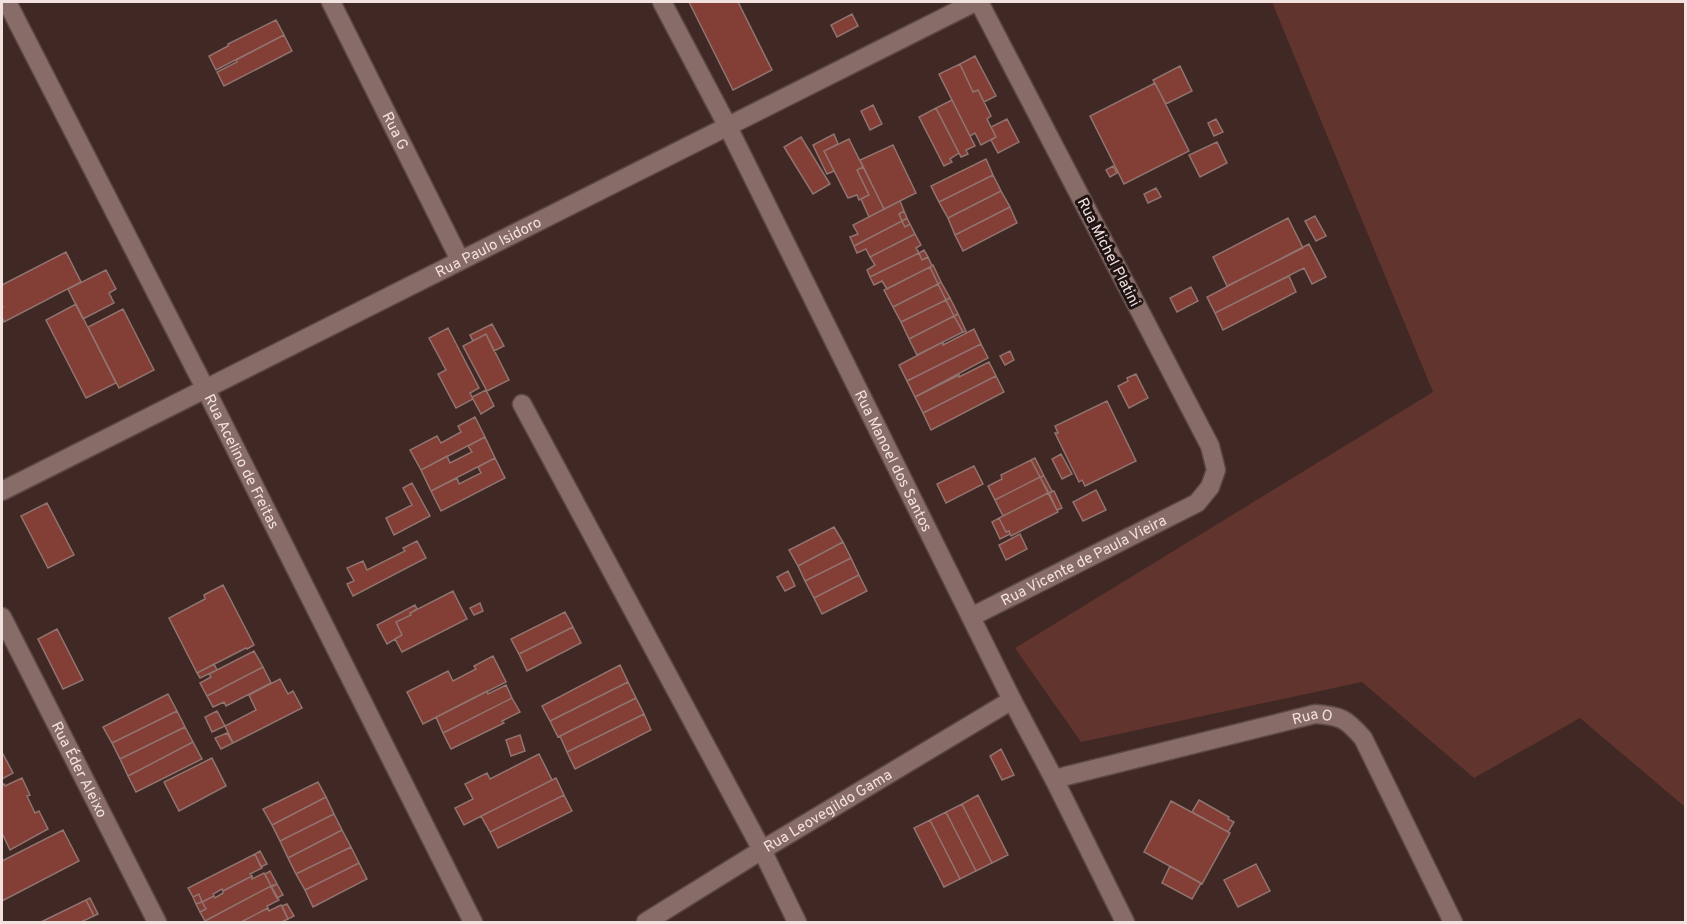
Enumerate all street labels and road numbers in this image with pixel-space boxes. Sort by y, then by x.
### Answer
street label: Rua G [377,109,412,154]
street label: Rua Michel Platini [1072,195,1143,310]
street label: Rua Paulo Isidoro [433,214,545,283]
street label: Rua Manoel dos Santos [849,388,935,536]
street label: Rua Acelino de Freitas [199,392,282,533]
street label: Rua Vicente de Paula Vieira [998,512,1170,611]
street label: Rua O [1290,706,1334,730]
street label: Rua Éder Aleixo [46,719,110,821]
street label: Rua Leovegildo Gama [761,766,896,858]

